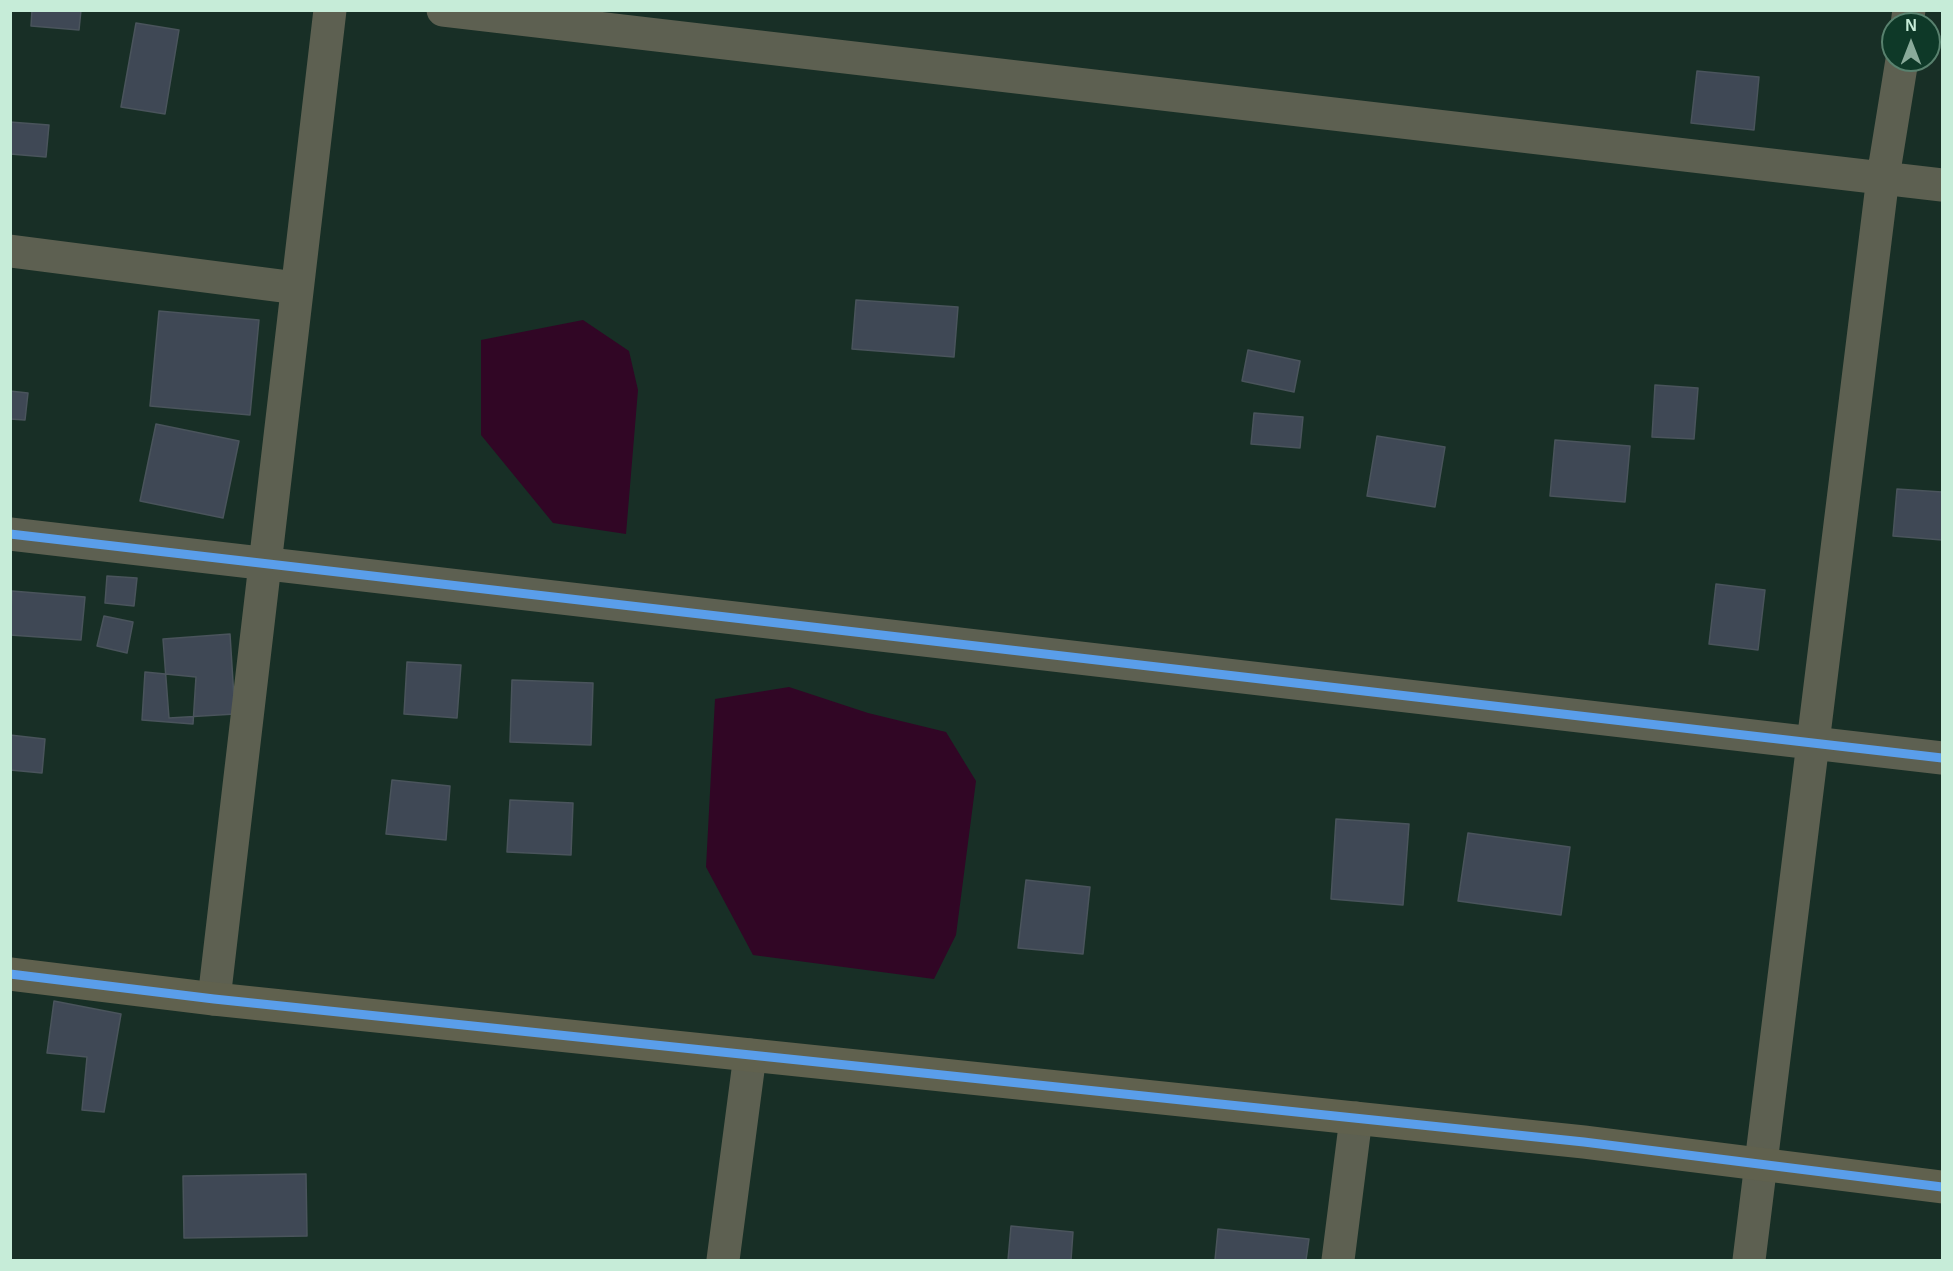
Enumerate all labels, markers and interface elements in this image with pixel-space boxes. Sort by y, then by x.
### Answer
north arrow [1881,12,1941,72]
text: N [1905,17,1917,34]

